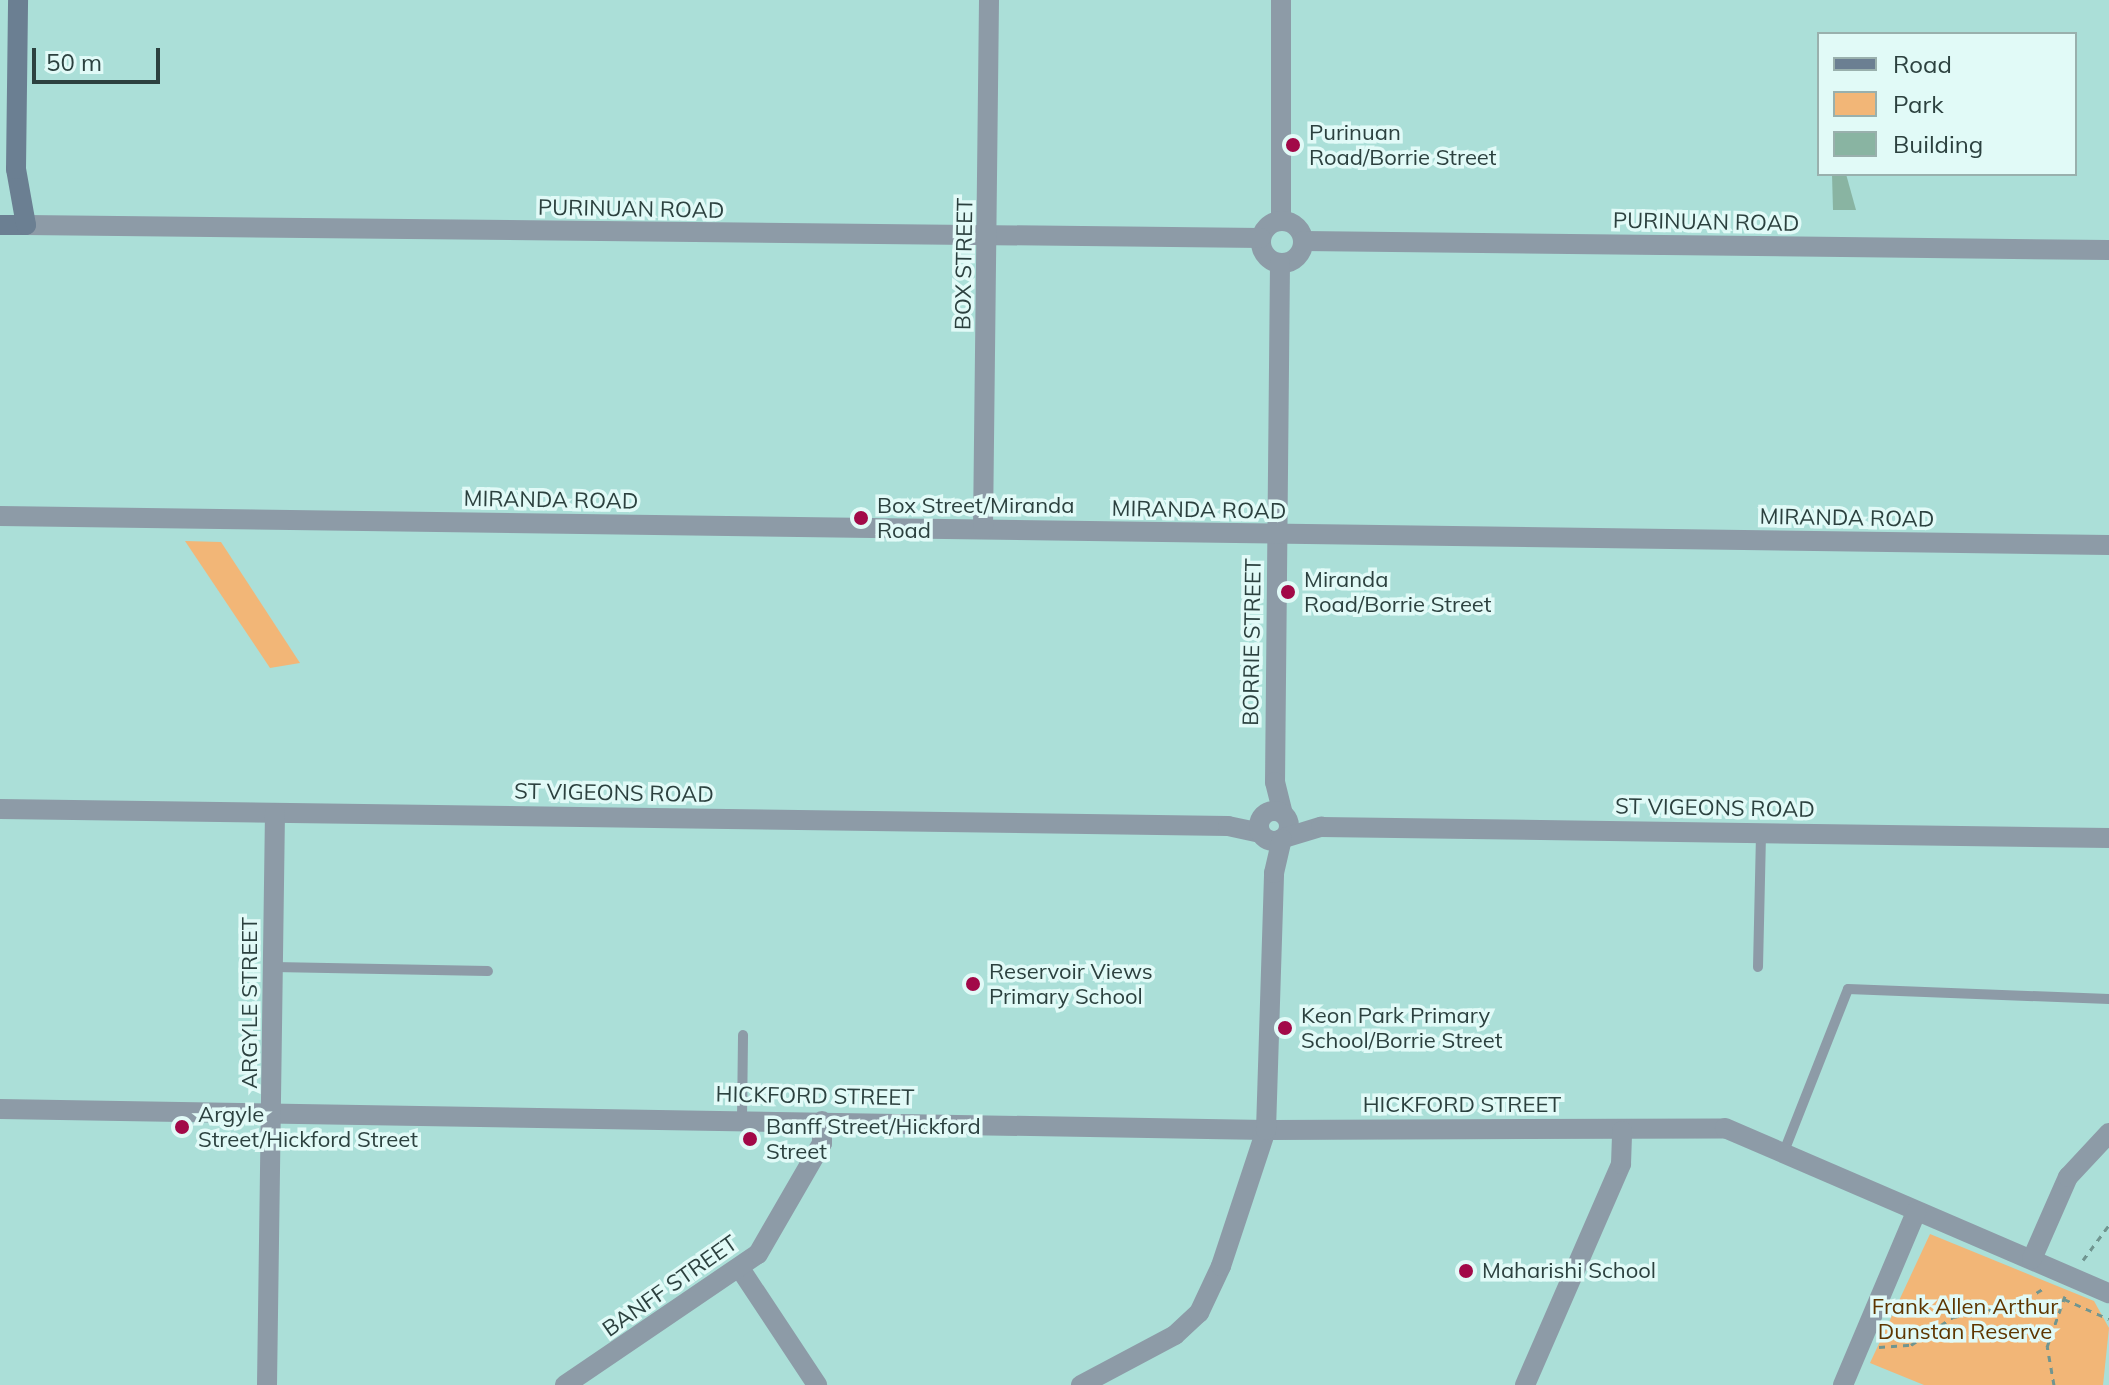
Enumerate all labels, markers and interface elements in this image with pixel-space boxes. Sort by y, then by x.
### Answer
scale bar [36,32,164,82]
legend [1817,32,2077,176]
text: 50 m [46,47,102,77]
text: Road [1893,49,1952,79]
text: Park [1893,89,1944,119]
place label: Purinuan Road/Borrie Street [1309,119,1497,170]
text: Building [1893,129,1983,159]
marker: Purinuan Road/Borrie Street [1284,136,1302,154]
street label: PURINUAN ROAD [538,194,724,224]
street label: BOX STREET [950,198,978,330]
street label: PURINUAN ROAD [1613,207,1799,237]
street label: MIRANDA ROAD [463,485,639,515]
place label: Box Street/Miranda Road [877,492,1074,544]
street label: MIRANDA ROAD [1111,495,1287,525]
street label: MIRANDA ROAD [1759,503,1935,533]
marker: Box Street/Miranda Road [852,509,870,527]
street label: BORRIE STREET [1237,558,1267,726]
place label: Miranda Road/Borrie Street [1304,566,1492,618]
marker: Miranda Road/Borrie Street [1279,583,1297,601]
street label: ST VIGEONS ROAD [514,778,714,808]
street label: ST VIGEONS ROAD [1615,793,1815,823]
street label: ARGYLE STREET [237,917,263,1089]
place label: Reservoir Views Primary School [989,958,1153,1010]
marker: Reservoir Views Primary School [964,975,982,993]
place label: Keon Park Primary School/Borrie Street [1301,1002,1502,1054]
marker: Keon Park Primary School/Borrie Street [1276,1019,1294,1037]
street label: HICKFORD STREET [715,1081,915,1111]
street label: HICKFORD STREET [1363,1092,1561,1118]
place label: Argyle Street/Hickford Street [198,1101,418,1152]
place label: Banff Street/Hickford Street [766,1113,981,1164]
marker: Argyle Street/Hickford Street [173,1118,191,1136]
marker: Banff Street/Hickford Street [741,1130,759,1148]
street label: BANFF STREET [597,1230,743,1342]
place label: Maharishi School [1482,1258,1656,1284]
marker: Maharishi School [1457,1262,1475,1280]
park label: Frank Allen Arthur Dunstan Reserve [1872,1293,2058,1344]

